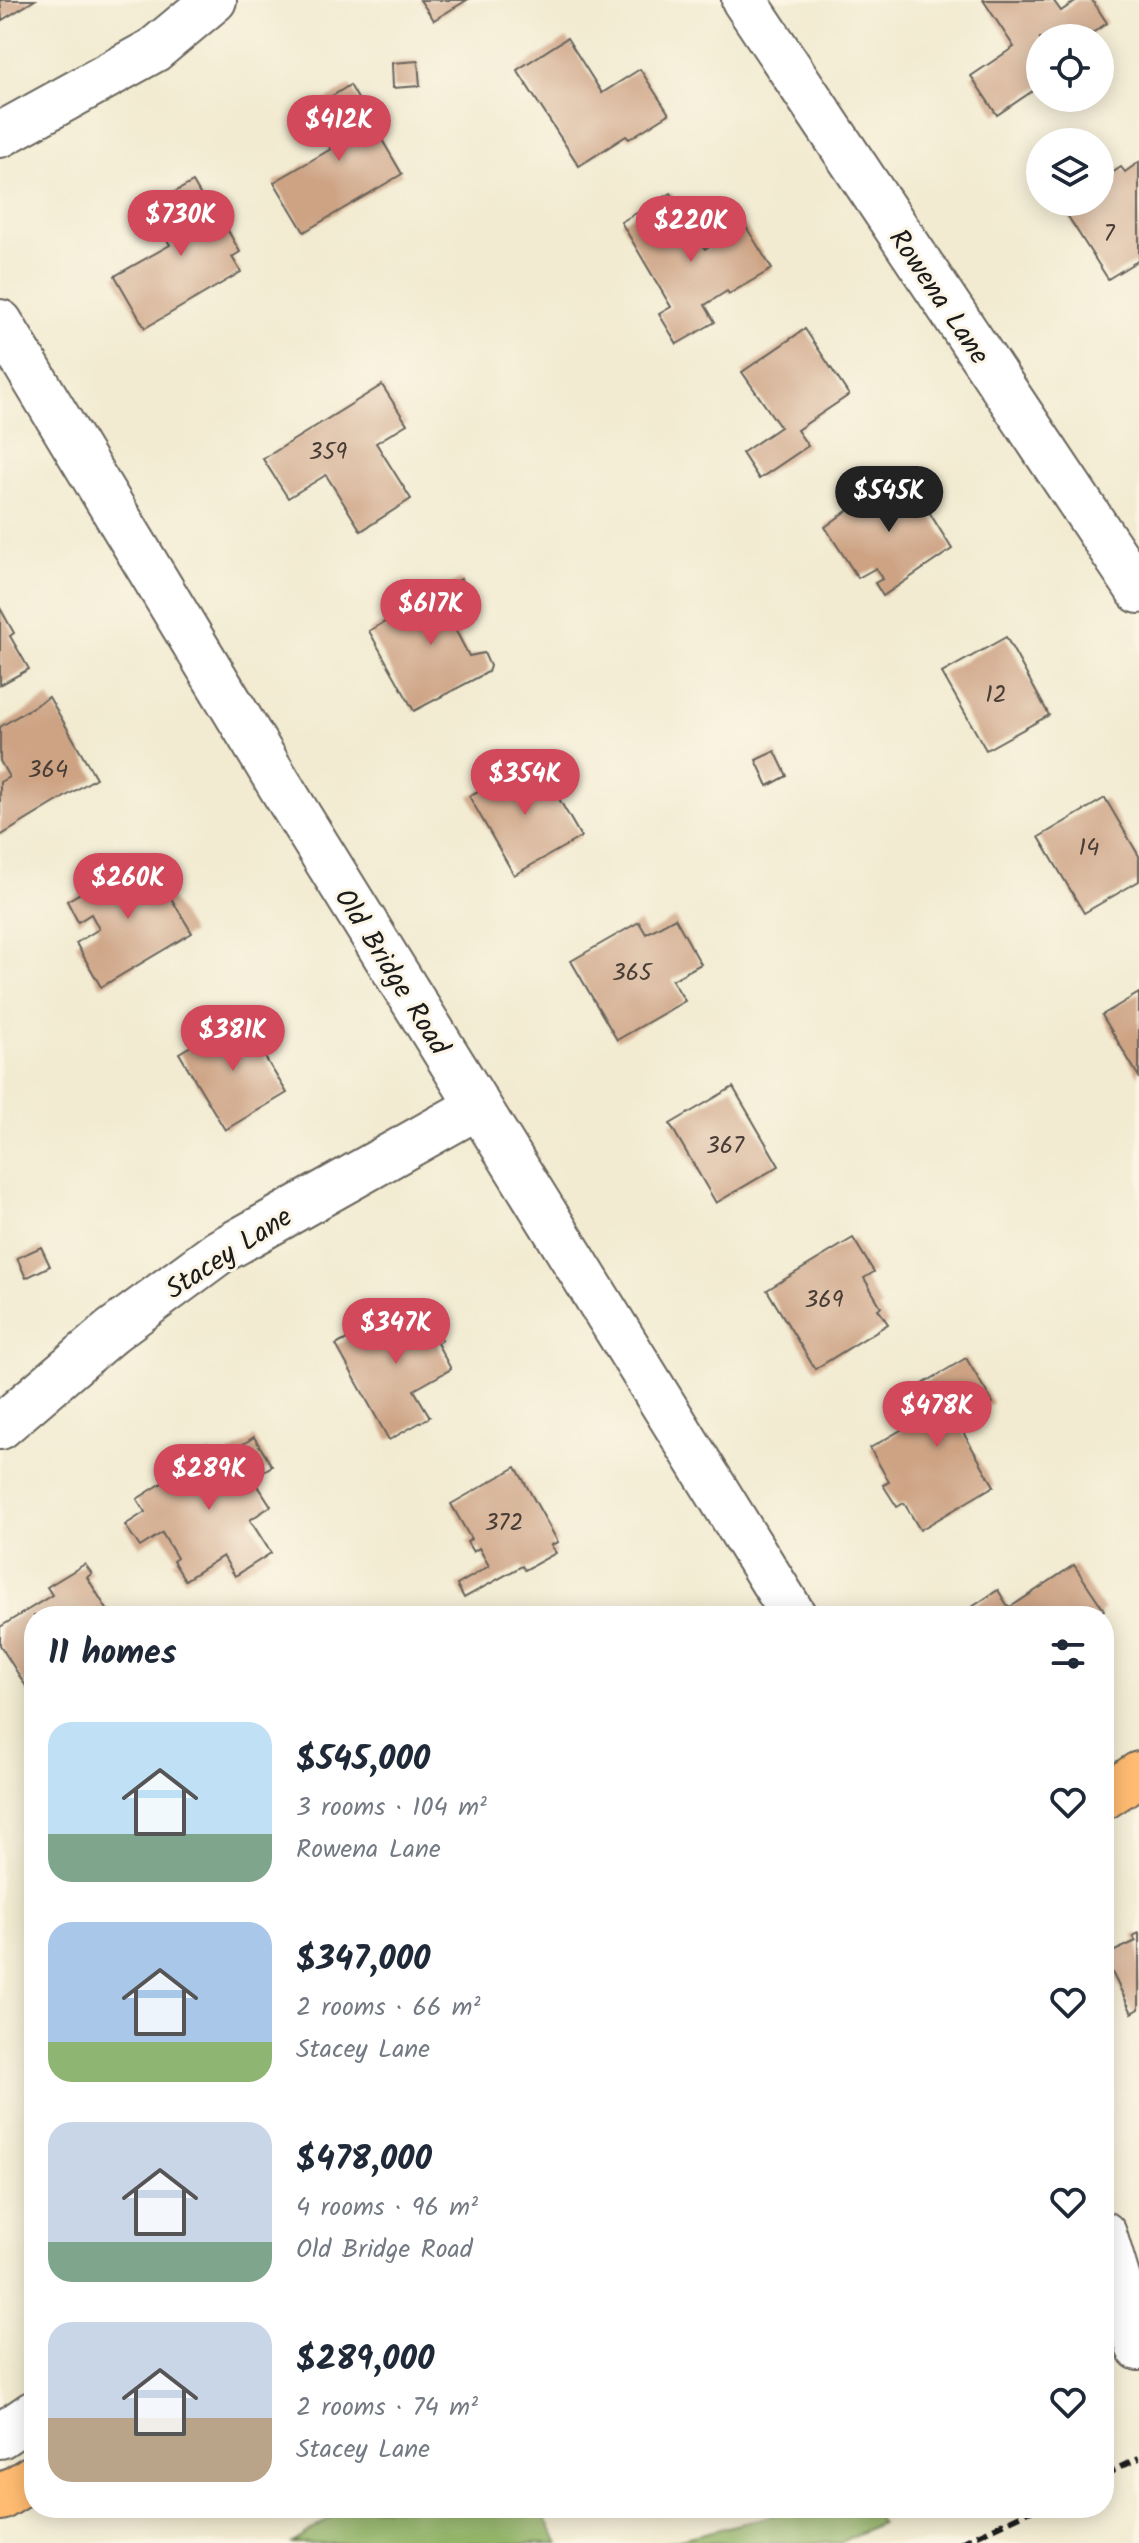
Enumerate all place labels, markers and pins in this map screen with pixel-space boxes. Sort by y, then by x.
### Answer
pin: $412K [283,95,395,163]
pin: $730K [125,190,237,258]
pin: $220K [635,196,747,264]
pin: $545K [833,466,945,534]
pin: $617K [375,579,487,647]
pin: $354K [469,749,581,817]
pin: $260K [72,853,184,921]
pin: $381K [177,1005,289,1073]
pin: $347K [340,1298,452,1366]
pin: $478K [881,1381,993,1449]
pin: $289K [153,1444,265,1512]

